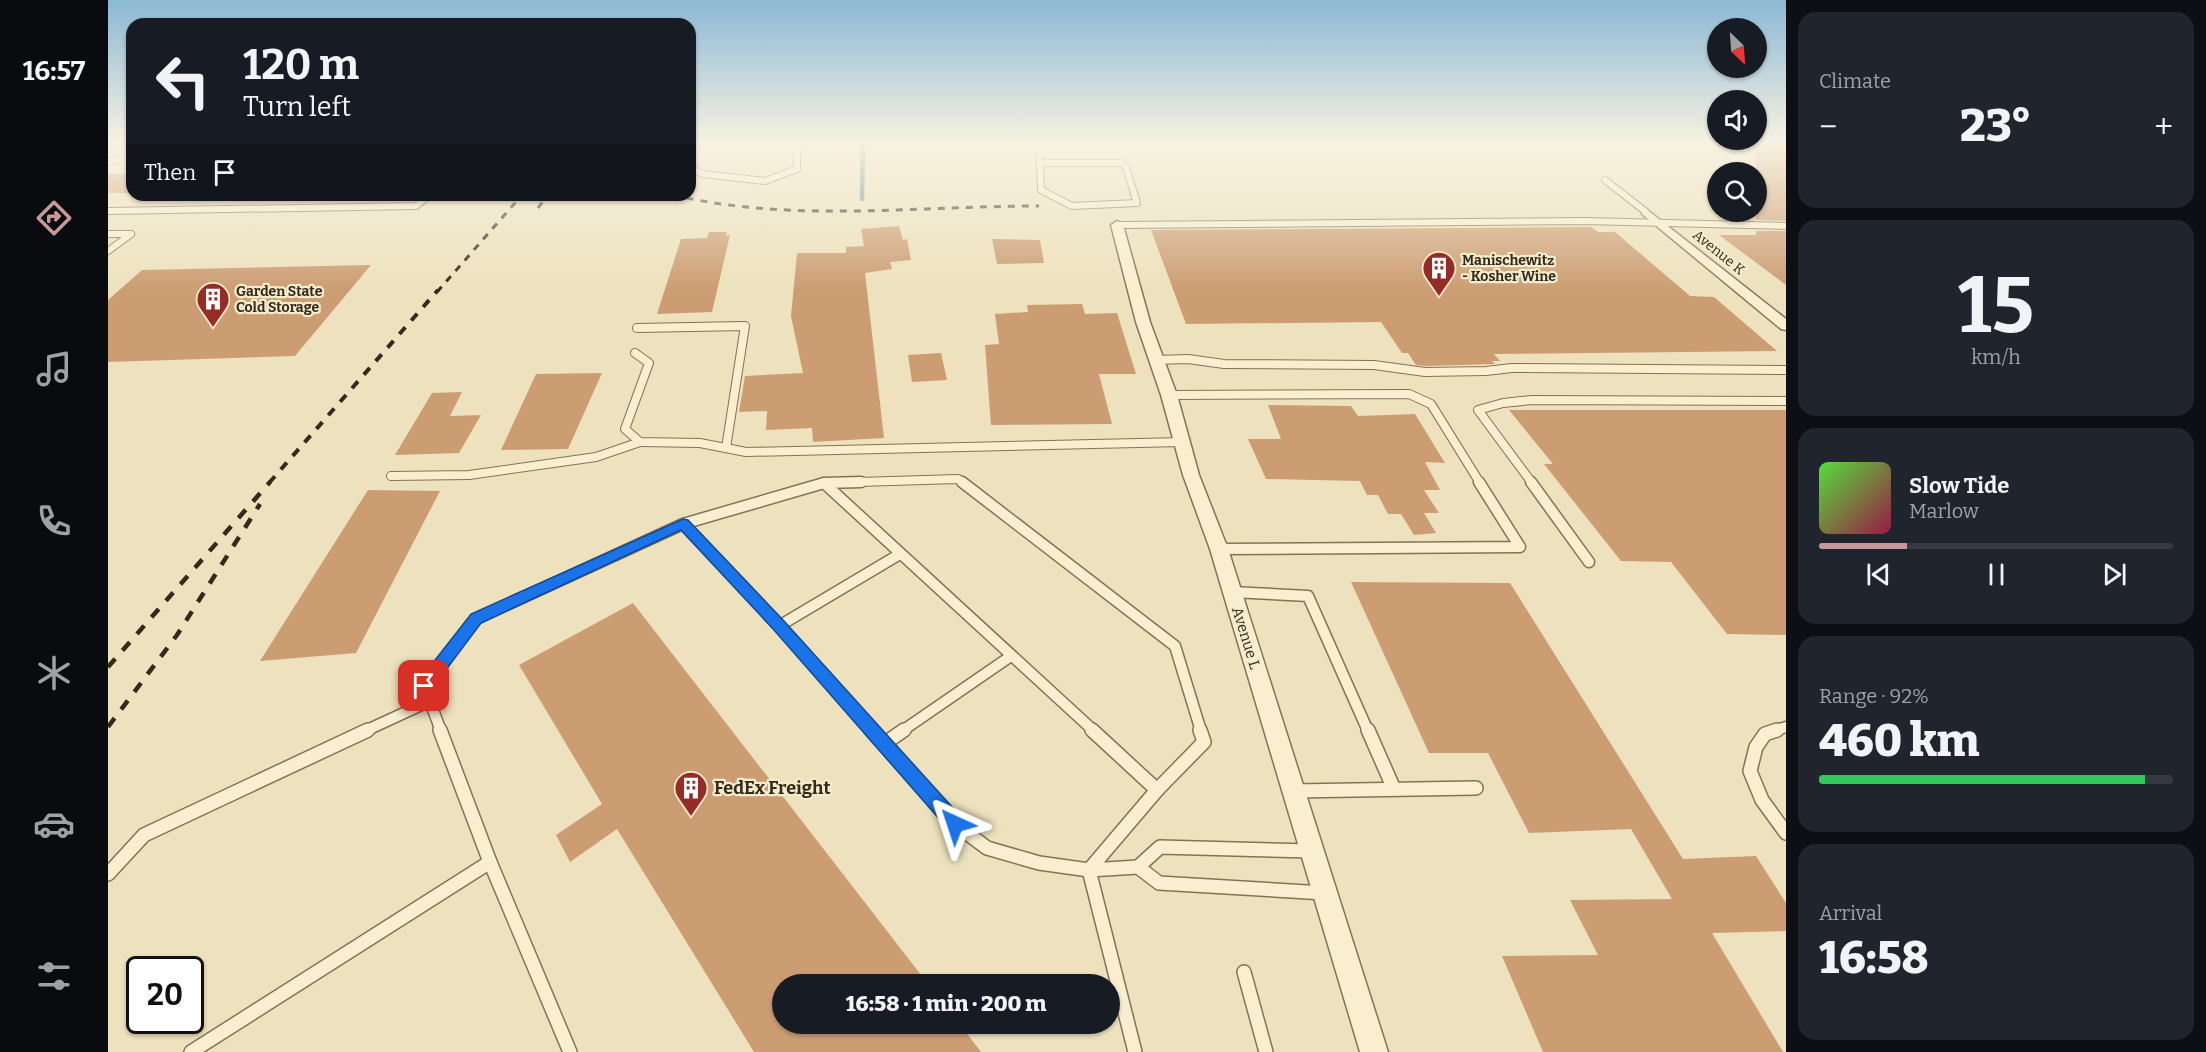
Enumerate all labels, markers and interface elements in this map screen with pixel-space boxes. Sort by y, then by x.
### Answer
north arrow [1707,18,1767,78]
map controls [1707,18,1767,222]
text: 120 m [243,40,359,90]
icon: left [144,42,222,120]
text: 16:57 [23,55,85,87]
text: Climate [1819,69,1891,93]
button: sound [1707,90,1767,150]
text: Turn left [243,91,351,123]
text: 23° [1960,99,2031,153]
text: − [1819,107,1837,147]
text: + [2154,107,2173,147]
icon: arrive [208,156,241,189]
text: Then [144,159,196,186]
button: search [1707,162,1767,222]
icon: directions [33,197,75,239]
street label: Avenue K [1689,226,1748,279]
building icon: Manischewitz - Kosher Wine [1421,250,1457,297]
place label: Manischewitz - Kosher Wine [1462,252,1556,285]
text: 15 [1958,259,2034,353]
building icon: Garden State Cold Storage [195,281,231,328]
place label: Garden State Cold Storage [236,283,323,316]
text: km/h [1971,345,2021,369]
icon: music [33,348,75,390]
text: Slow Tide [1909,472,2009,499]
text: Marlow [1909,499,1979,523]
icon: phone [33,500,75,542]
icon: previous [1862,558,1895,591]
icon: pause [1980,558,2013,591]
icon: next [2098,558,2131,591]
street label: Avenue L [1228,605,1264,671]
icon: climate [33,652,75,694]
pin [398,660,449,711]
icon: arrive [407,669,440,702]
text: Range · 92% [1819,684,1929,708]
text: 460 km [1819,714,1979,768]
building icon: FedEx Freight [673,770,709,817]
place label: FedEx Freight [714,777,831,799]
position arrow [923,792,987,856]
icon: car [33,803,75,845]
text: Arrival [1819,901,1882,925]
text: 16:58 [1819,931,1929,985]
icon: filters [33,955,75,997]
speed limit sign: 20 [126,956,204,1034]
text: 16:58 · 1 min · 200 m [846,990,1046,1017]

